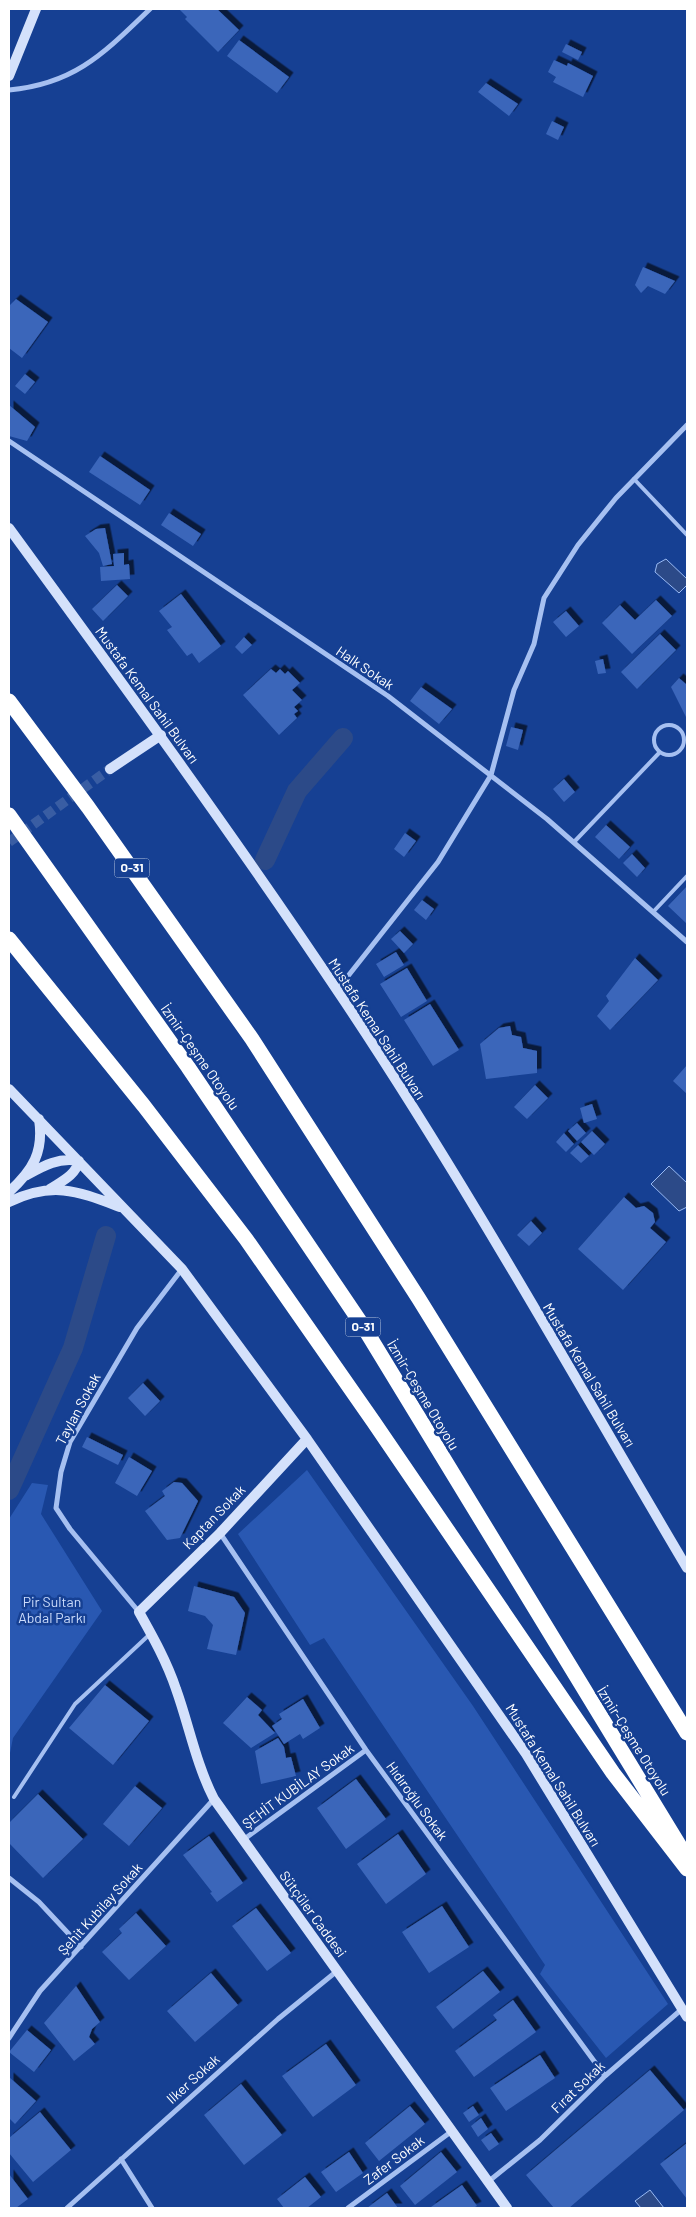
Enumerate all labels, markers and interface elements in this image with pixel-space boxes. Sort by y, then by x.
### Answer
street label: Mustafa Kemal Sahil Bulvarı [92,623,203,767]
street label: Halk Sokak [333,642,397,693]
road number: O-31 [114,858,150,878]
street label: Mustafa Kemal Sahil Bulvarı [325,955,430,1103]
street label: İzmir-Çeşme Otoyolu [157,1000,243,1113]
street label: Mustafa Kemal Sahil Bulvarı [540,1300,639,1450]
road number: O-31 [346,1318,380,1336]
street label: İzmir-Çeşme Otoyolu [384,1337,463,1453]
street label: Taylan Sokak [52,1370,104,1448]
street label: Kaptan Sokak [179,1481,249,1552]
park label: Pir Sultan Abdal Parkı [18,1593,86,1626]
street label: İzmir-Çeşme Otoyolu [594,1683,675,1798]
street label: Mustafa Kemal Sahil Bulvarı [502,1700,604,1849]
street label: ŞEHİT KUBİLAY Sokak [239,1739,357,1832]
street label: Hıdıroğlu Sokak [383,1758,452,1843]
street label: Şehit Kubilay Sokak [54,1859,146,1958]
street label: Sütçüler Caddesi [276,1867,350,1960]
street label: Ilker Sokak [163,2050,223,2107]
street label: Fırat Sokak [547,2057,608,2116]
street label: Zafer Sokak [360,2131,427,2188]

